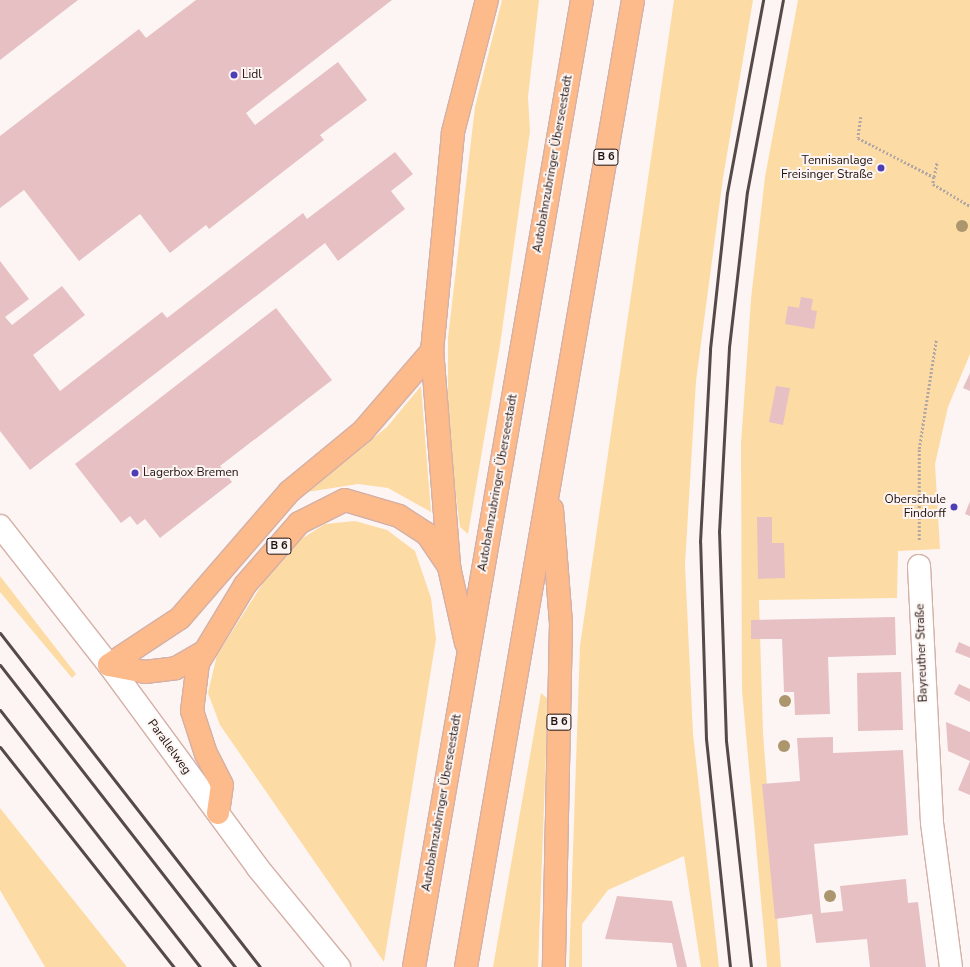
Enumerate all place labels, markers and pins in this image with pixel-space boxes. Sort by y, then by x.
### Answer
place label: Lidl [242,68,262,82]
marker: Lidl [229,70,239,80]
place label: Tennisanlage Freisinger Straße [781,154,873,182]
marker: Tennisanlage Freisinger Straße [876,163,886,173]
place label: Lagerbox Bremen [143,466,239,480]
marker: Lagerbox Bremen [130,468,140,478]
place label: Oberschule Findorff [884,493,946,521]
marker: Oberschule Findorff [949,502,959,512]

